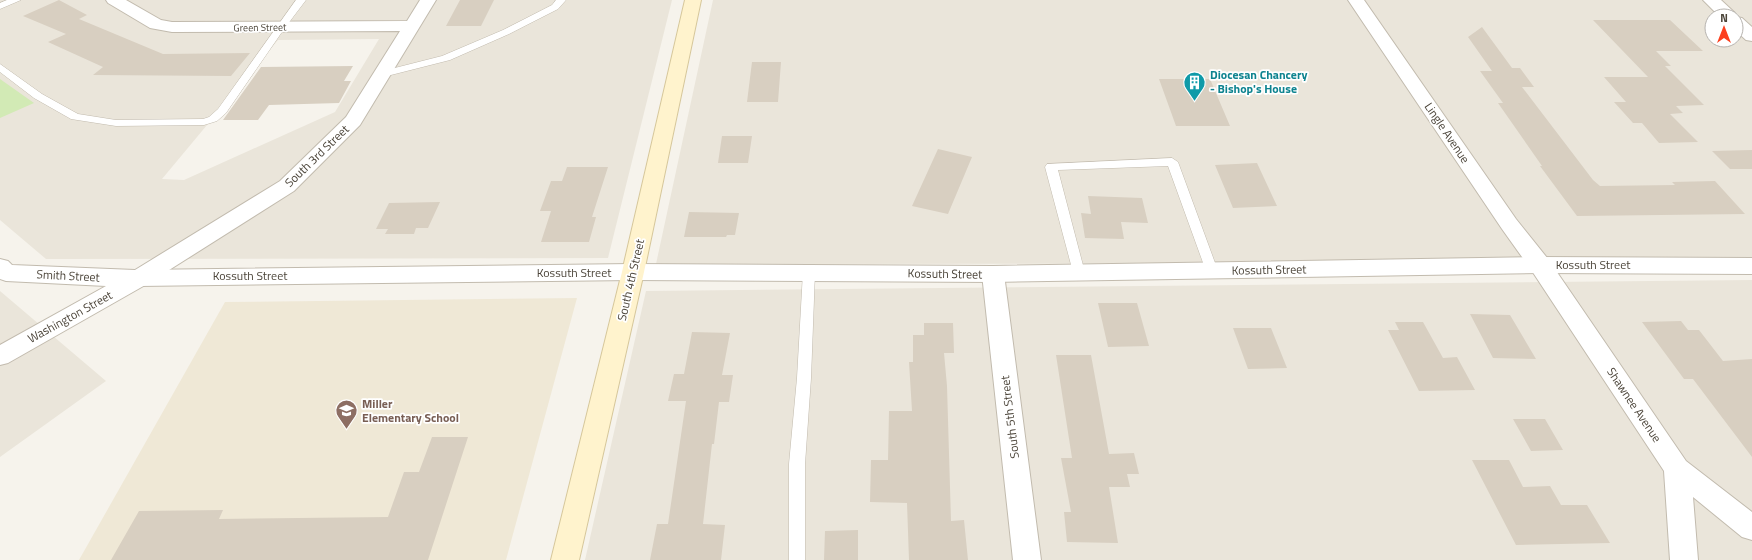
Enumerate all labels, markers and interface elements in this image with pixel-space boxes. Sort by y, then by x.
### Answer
north arrow [1704,8,1744,48]
text: N [1720,10,1728,26]
street label: Green Street [233,20,287,35]
place label: Diocesan Chancery - Bishop's House [1210,65,1307,98]
building icon: Diocesan Chancery - Bishop's House [1181,69,1207,102]
street label: Lingle Avenue [1420,98,1475,167]
street label: South 3rd Street [280,119,354,191]
street label: South 4th Street [612,236,649,323]
street label: Kossuth Street [1556,255,1631,274]
street label: Kossuth Street [1231,259,1307,280]
street label: Kossuth Street [537,263,612,282]
street label: Kossuth Street [907,263,983,284]
street label: Smith Street [36,264,101,287]
street label: Kossuth Street [213,266,288,285]
street label: Washington Street [24,285,116,348]
street label: Shawnee Avenue [1602,363,1667,446]
street label: South 5th Street [995,374,1024,460]
place label: Miller Elementary School [362,394,459,427]
school or university icon: Miller Elementary School [333,398,359,431]

